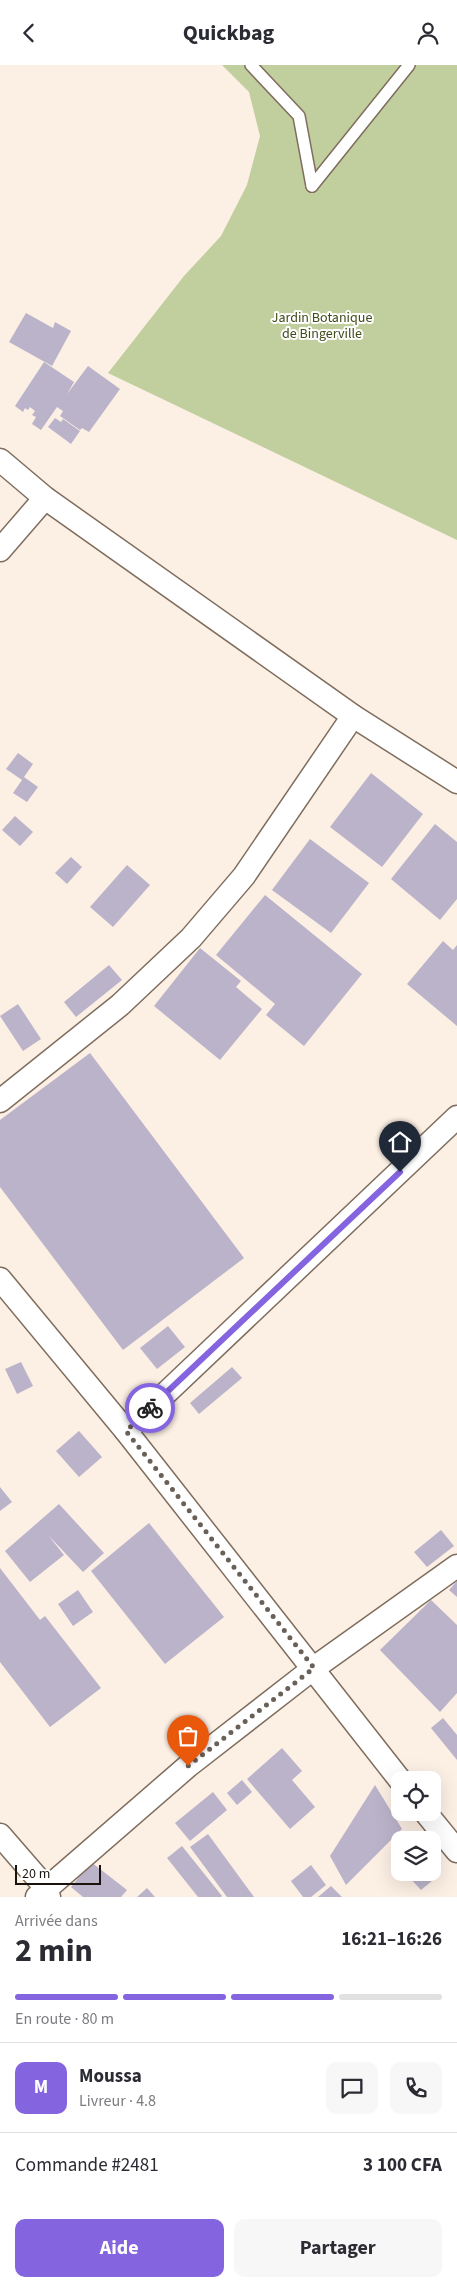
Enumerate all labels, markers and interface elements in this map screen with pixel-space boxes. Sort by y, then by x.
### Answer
text: Quickbag [183,17,274,49]
icon: back [15,19,43,47]
icon: person [414,19,442,47]
park label: Jardin Botanique de Bingerville [272,308,372,344]
pin [379,1121,421,1172]
icon: home [386,1128,414,1156]
courier [125,1383,175,1433]
icon: bike [136,1394,164,1422]
pin [167,1715,209,1766]
icon: bag [174,1722,202,1750]
map controls [391,1771,441,1881]
button: locate [391,1771,441,1821]
button: layers [391,1831,441,1881]
scale bar [15,1862,101,1885]
text: 20 m [22,1864,50,1884]
text: Arrivée dans [15,1910,98,1932]
text: 16:21–16:26 [341,1926,442,1953]
text: 2 min [15,1928,93,1974]
text: En route · 80 m [15,2008,114,2030]
button: chat [326,2062,378,2114]
button: phone [390,2062,442,2114]
text: Moussa [79,2063,142,2090]
text: M [34,2074,48,2101]
text: Livreur · 4.8 [79,2090,156,2112]
text: Commande #2481 [15,2152,159,2179]
text: 3 100 CFA [363,2152,442,2179]
button: Aide [15,2219,224,2277]
button: Partager [234,2219,442,2277]

